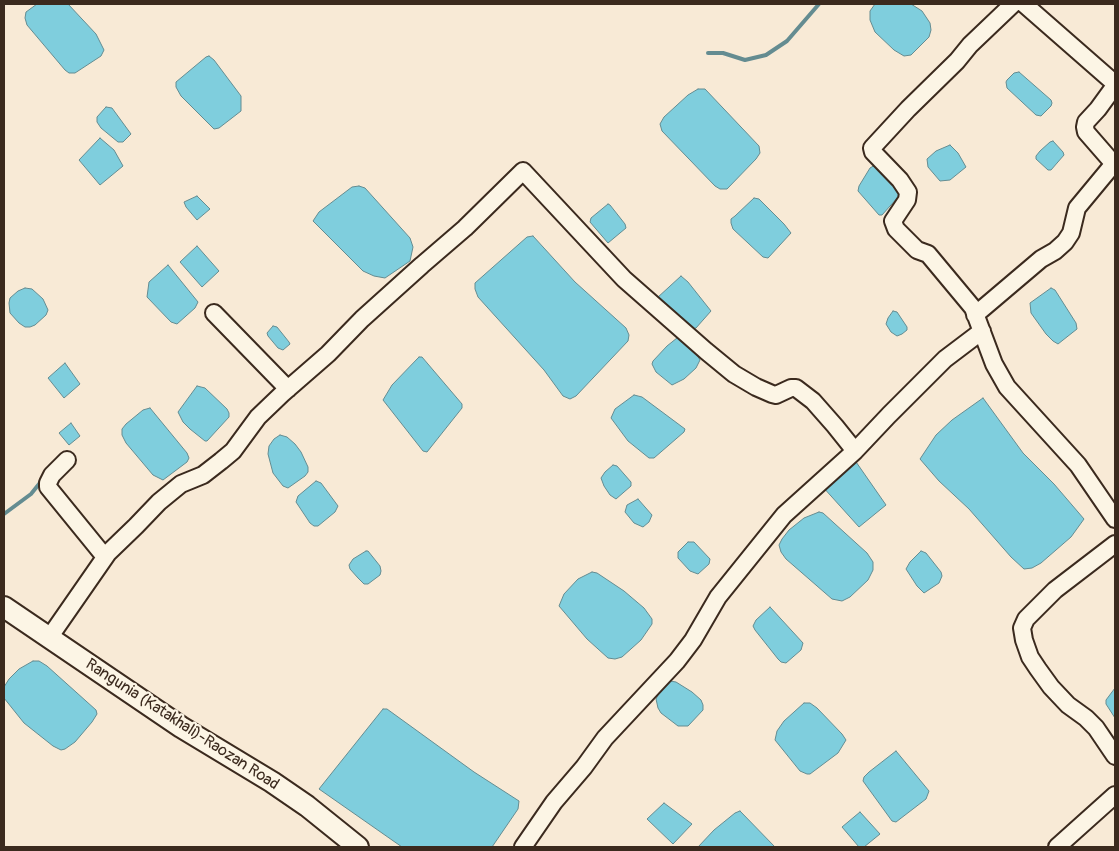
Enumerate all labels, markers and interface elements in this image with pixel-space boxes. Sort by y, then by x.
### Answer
street label: Rangunia (Katakhali)-Raozan Road [82,655,282,795]

